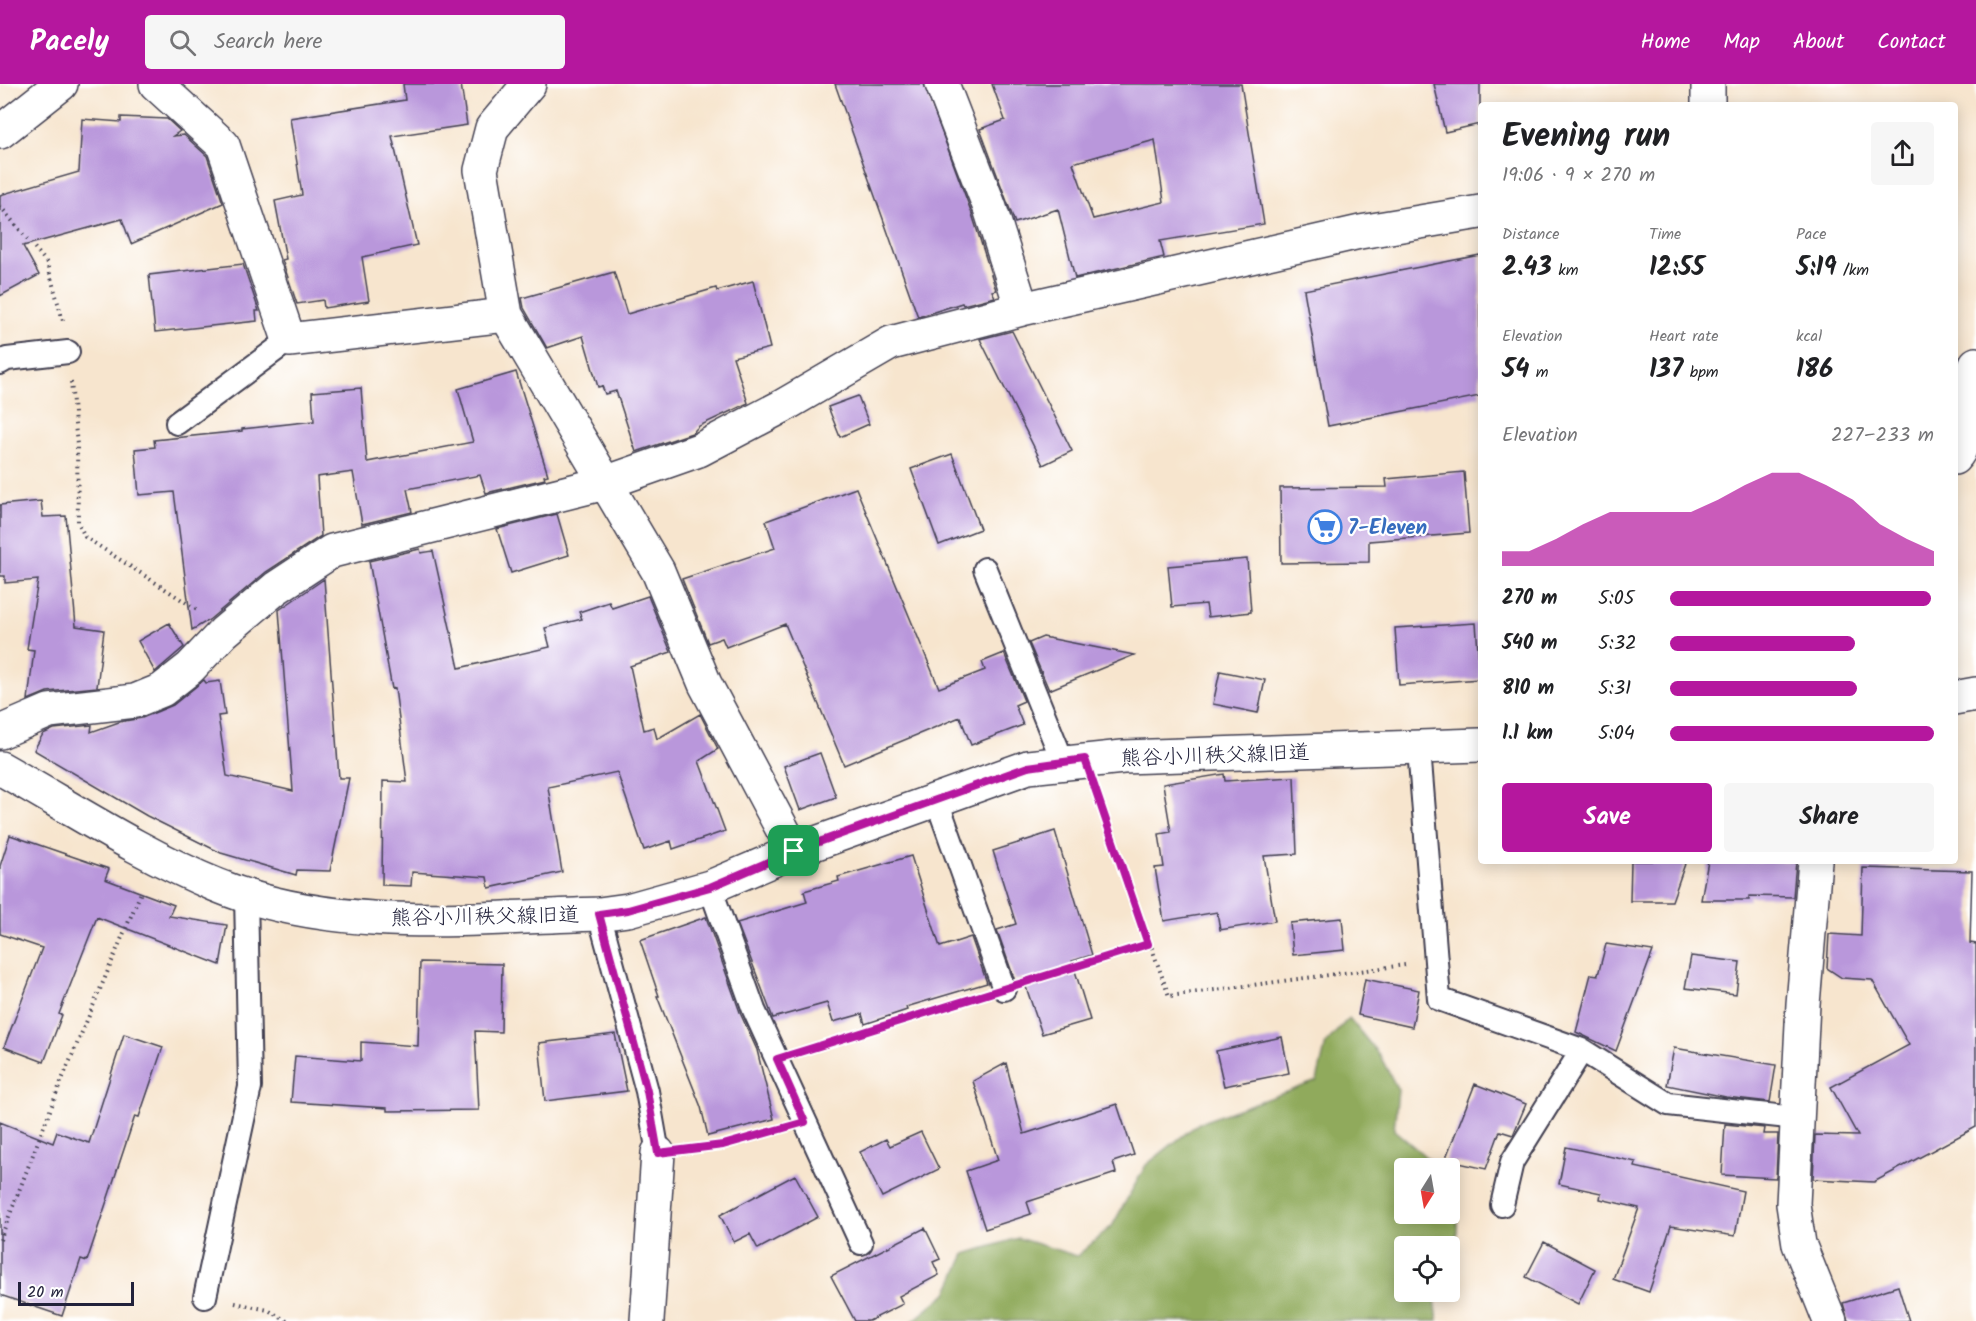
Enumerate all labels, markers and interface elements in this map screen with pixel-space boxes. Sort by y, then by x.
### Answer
search box [145,15,565,69]
text: Pacely [30,20,109,65]
text: Search here [214,25,323,60]
icon: search [166,26,199,59]
text: Home [1641,26,1690,59]
text: Map [1723,26,1760,59]
text: About [1793,26,1844,59]
text: Contact [1877,26,1946,59]
text: Evening run [1502,111,1670,164]
button: share [1871,122,1934,185]
text: 19:06 · 9 × 270 m [1502,160,1655,192]
text: Distance [1502,222,1560,247]
text: Time [1649,222,1681,247]
text: Pace [1796,222,1827,247]
text: 2.43 [1502,247,1552,289]
text: 12:55 [1649,247,1705,289]
text: 5:19 [1796,247,1837,289]
text: km [1552,258,1578,283]
text: /km [1837,258,1869,283]
text: Elevation [1502,324,1563,349]
text: Heart rate [1649,324,1719,349]
text: kcal [1796,324,1822,349]
text: 54 [1502,349,1529,391]
text: 137 [1649,349,1683,391]
text: 186 [1796,349,1833,391]
text: m [1529,360,1548,385]
text: bpm [1683,360,1719,385]
text: Elevation [1502,420,1578,452]
text: 227–233 m [1831,420,1934,452]
supermarket icon: 7-Eleven [1307,509,1343,545]
place label: 7-Eleven [1348,512,1427,545]
text: 270 m [1502,583,1557,615]
text: 5:05 [1598,583,1634,615]
text: 540 m [1502,628,1557,660]
text: 5:32 [1598,628,1637,660]
text: 810 m [1502,673,1554,705]
text: 5:31 [1598,673,1631,705]
text: 1.1 km [1502,718,1553,750]
text: 5:04 [1598,718,1635,750]
street label: 熊谷小川秩父線旧道 [1120,737,1310,776]
button: Save [1502,783,1712,852]
button: Share [1724,783,1934,852]
pin [768,825,819,876]
icon: arrive [777,834,810,867]
street label: 熊谷小川秩父線旧道 [390,899,580,936]
north arrow [1394,1158,1460,1224]
map controls [1394,1158,1460,1302]
button: locate [1394,1236,1460,1302]
scale bar [18,1279,134,1306]
text: 20 m [27,1280,63,1305]

